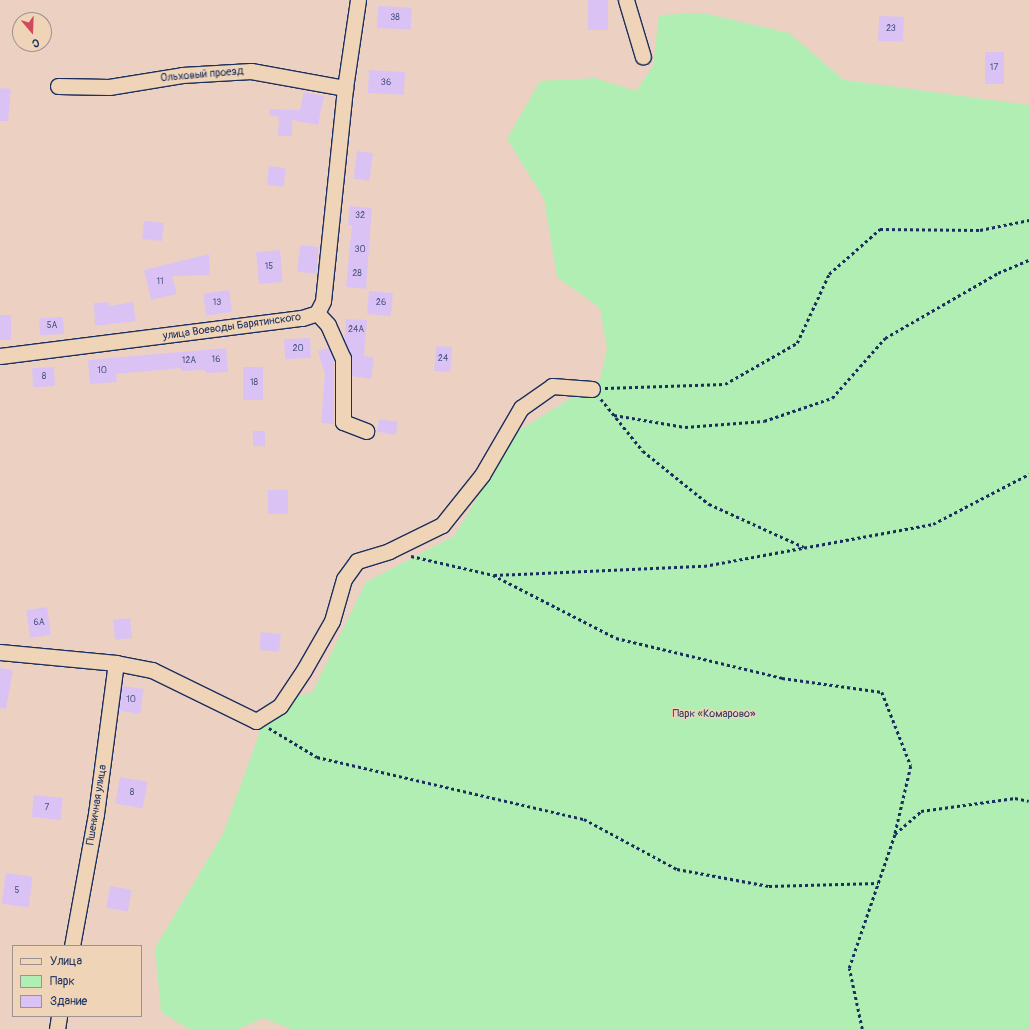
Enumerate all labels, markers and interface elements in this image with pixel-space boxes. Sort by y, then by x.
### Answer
north arrow [12,12,52,52]
house number: 38 [390,13,400,23]
house number: 23 [886,24,896,34]
text: С [30,36,41,50]
house number: 17 [990,63,998,73]
street label: Ольховый проезд [160,65,244,85]
house number: 36 [381,78,391,88]
house number: 32 [355,211,365,221]
house number: 30 [354,245,366,255]
house number: 15 [265,262,273,272]
house number: 28 [352,269,362,279]
house number: 11 [156,277,164,287]
house number: 13 [213,298,221,308]
house number: 26 [376,298,386,308]
street label: улица Воеводы Барятинского [162,311,302,343]
house number: 5А [47,321,57,331]
house number: 24А [348,325,364,335]
house number: 20 [292,344,304,354]
house number: 24 [438,354,448,364]
house number: 16 [212,355,220,365]
house number: 12А [182,356,196,366]
house number: 10 [97,366,107,376]
house number: 8 [42,372,46,382]
house number: 18 [250,378,258,388]
house number: 6А [33,618,45,628]
house number: 10 [126,695,136,705]
park label: Парк «Комарово» [672,707,756,721]
street label: Пшеничная улица [84,764,110,846]
house number: 8 [130,788,134,798]
house number: 7 [45,803,49,813]
house number: 5 [15,886,19,896]
legend [12,945,142,1017]
text: Улица [50,954,82,969]
text: Парк [50,974,75,989]
text: Здание [50,994,87,1009]

